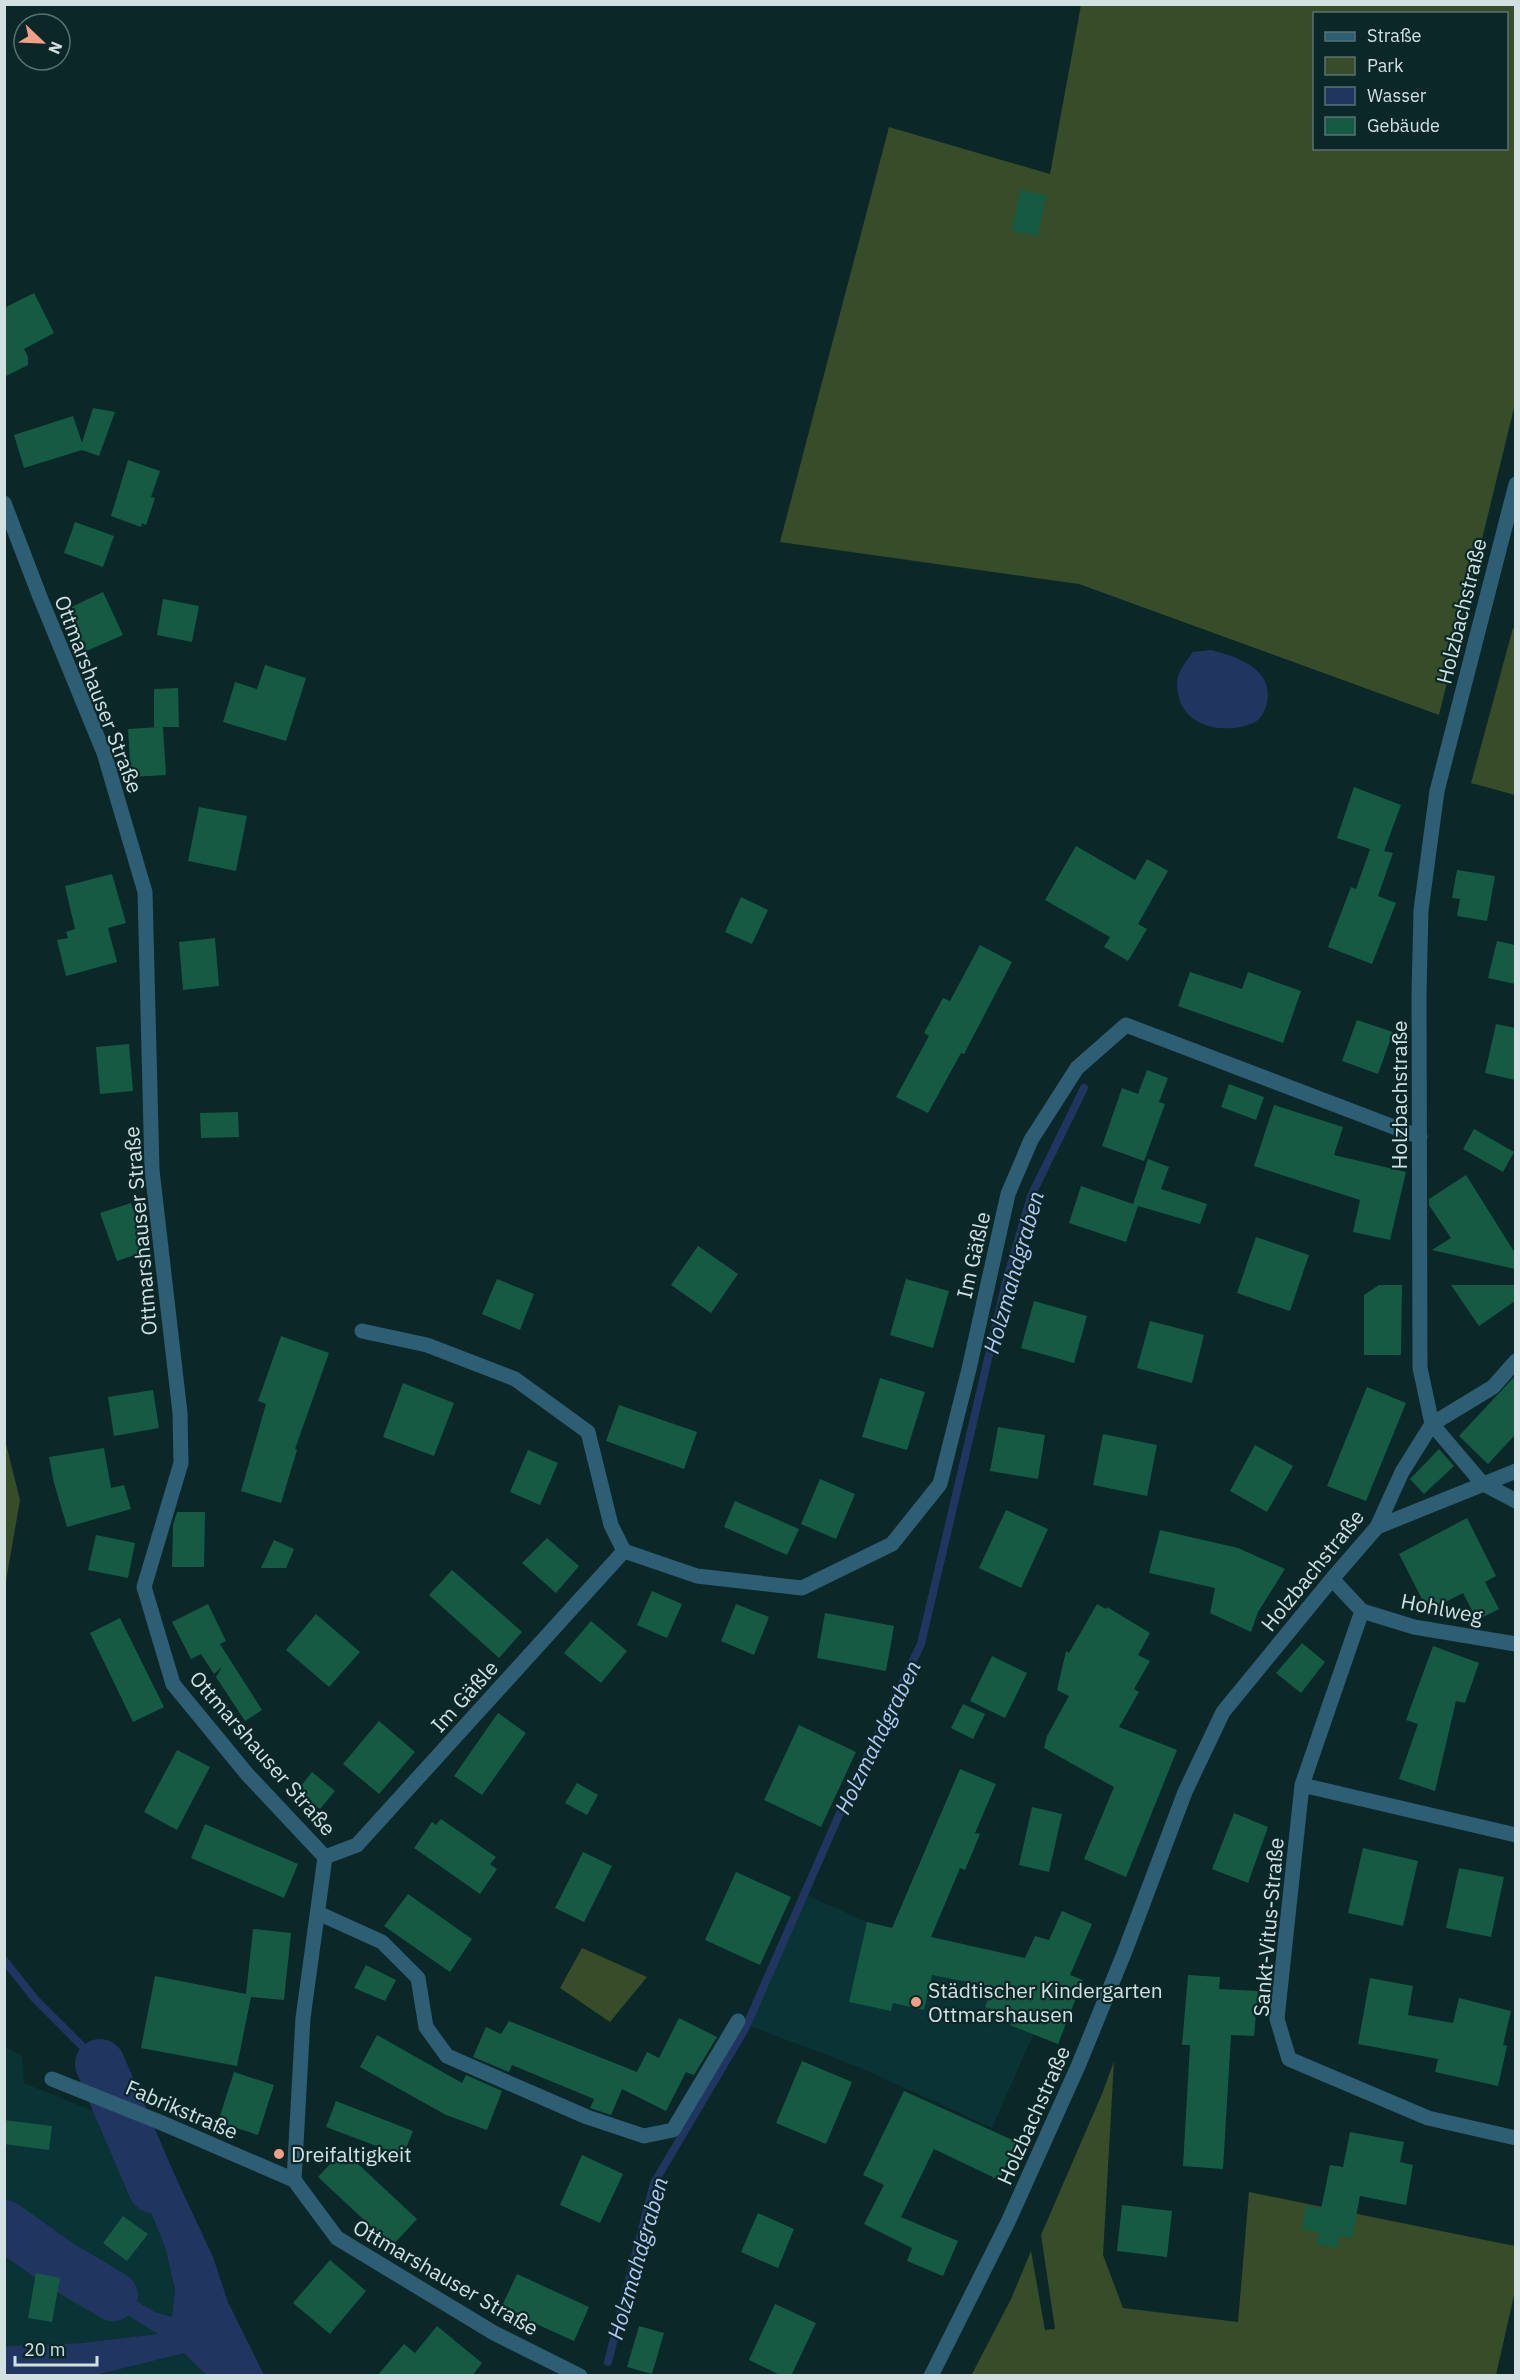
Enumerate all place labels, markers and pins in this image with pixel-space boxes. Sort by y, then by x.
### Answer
place label: Städtischer Kindergarten Ottmarshausen [928,1976,1163,2028]
marker: Städtischer Kindergarten Ottmarshausen [909,1995,923,2009]
place label: Dreifaltigkeit [291,2140,412,2168]
marker: Dreifaltigkeit [272,2147,286,2161]

